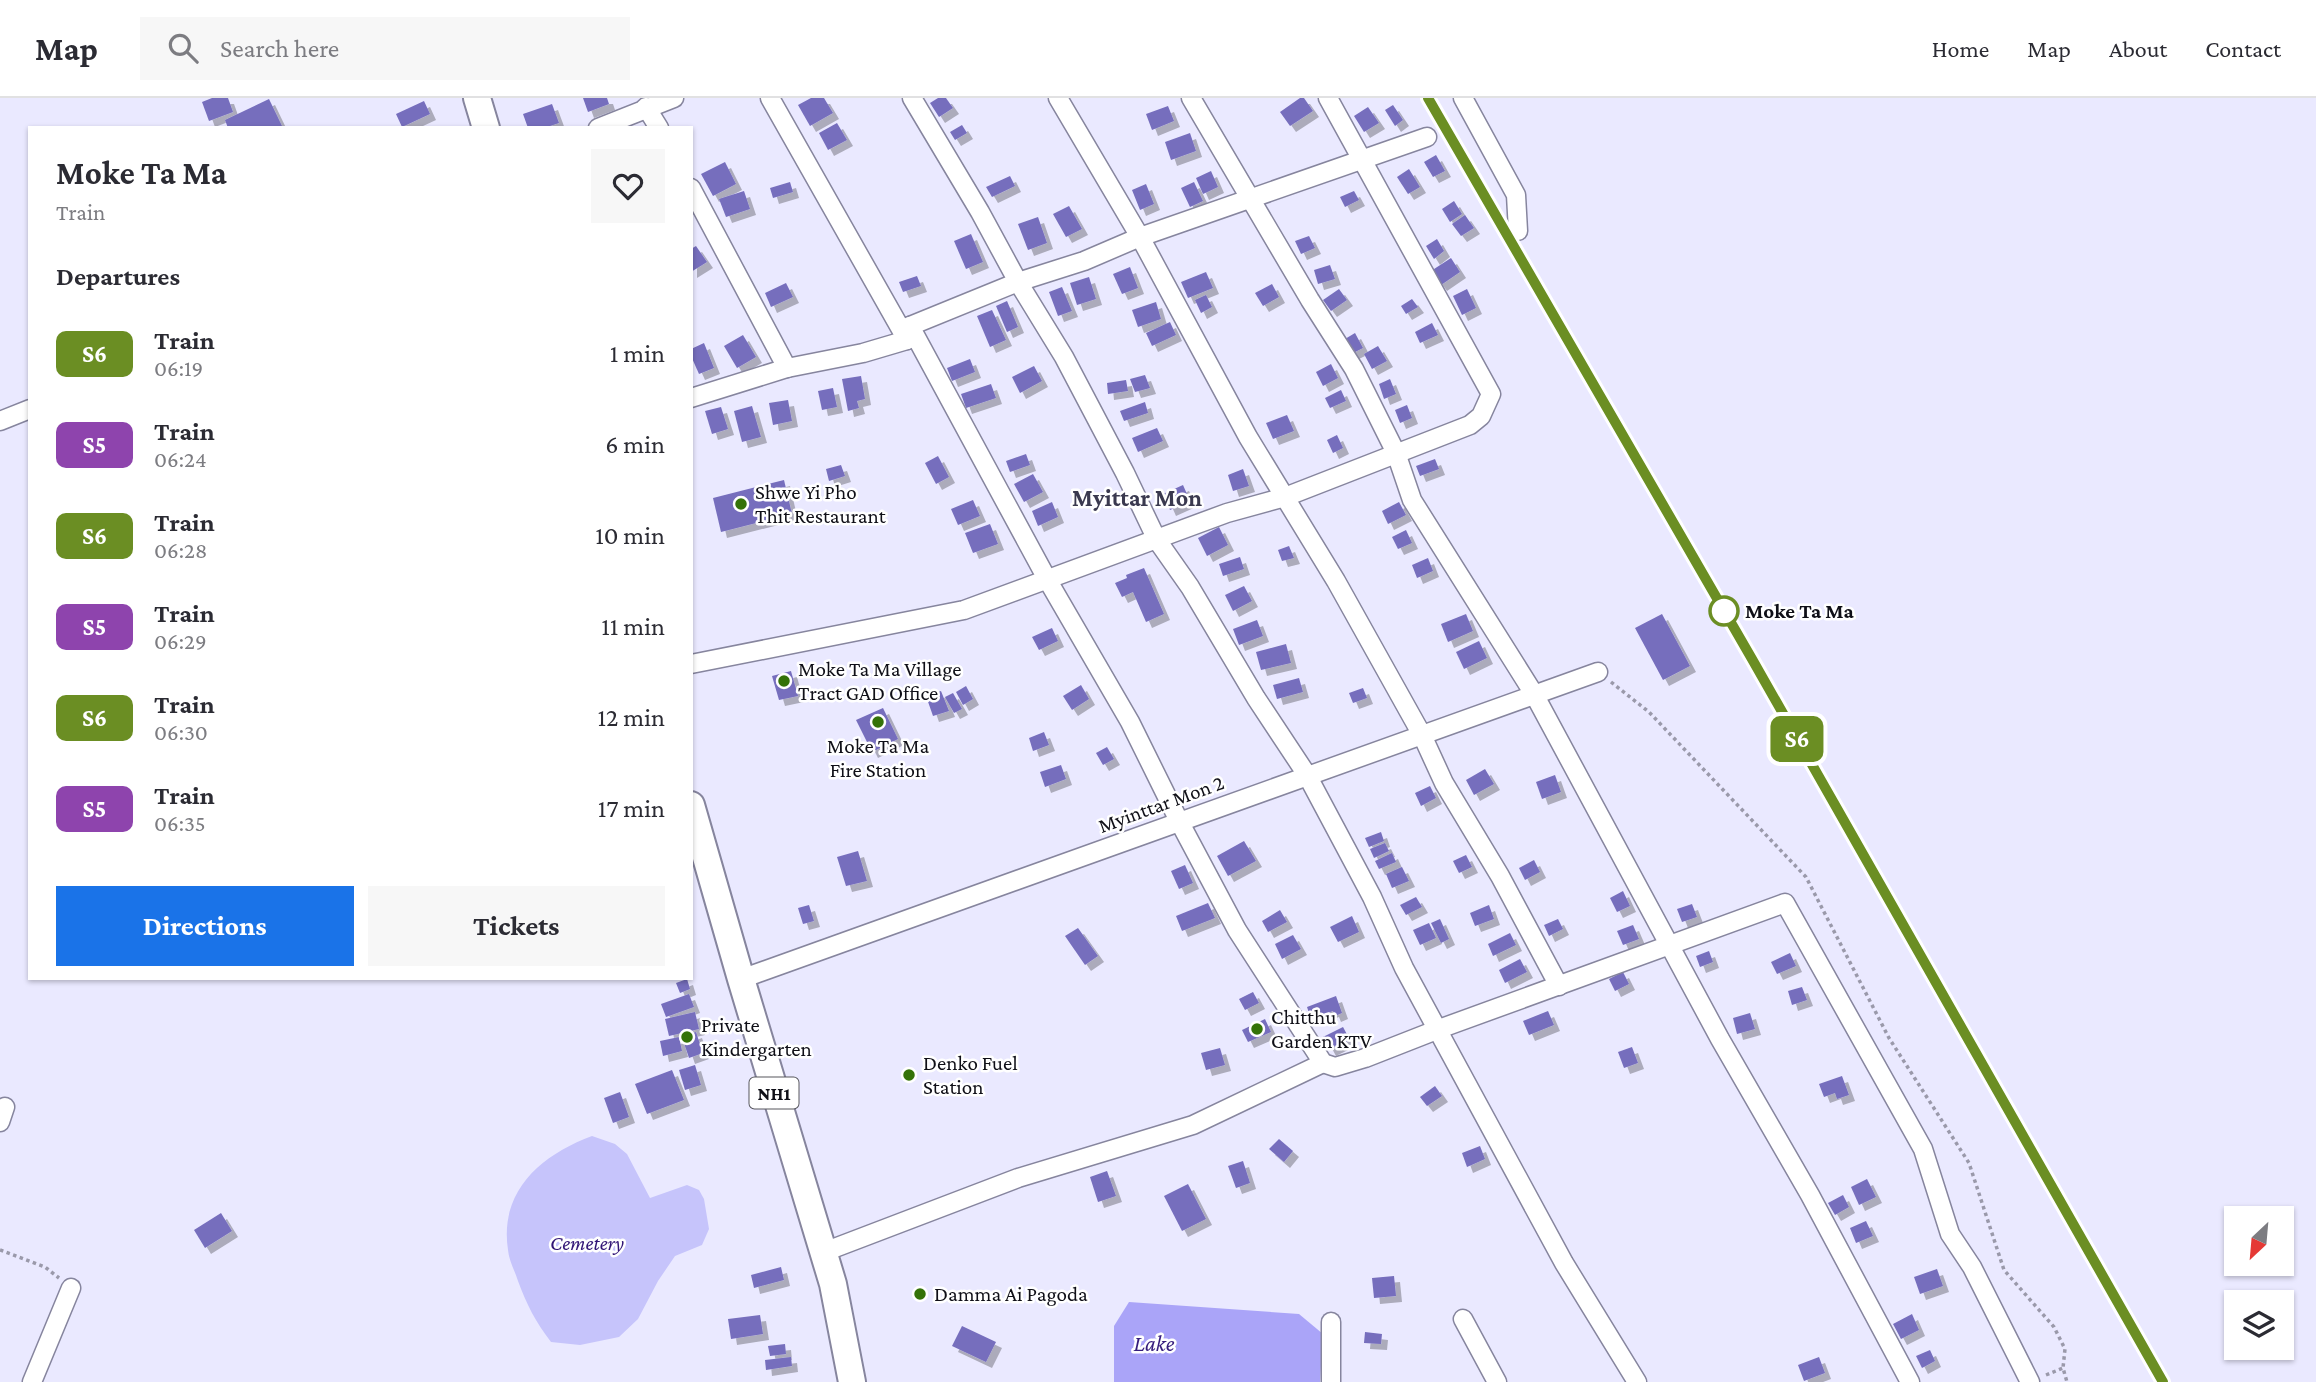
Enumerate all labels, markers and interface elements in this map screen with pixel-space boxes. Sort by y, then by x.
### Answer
search box [140,17,630,80]
icon: search [164,29,202,67]
text: Map [35,30,98,67]
text: Search here [220,34,339,63]
text: Home [1932,35,1989,62]
text: Map [2027,35,2071,62]
text: About [2109,35,2167,62]
text: Contact [2205,35,2281,62]
button: heart [591,149,665,223]
text: Moke Ta Ma [56,154,227,191]
text: Train [56,199,105,225]
text: Departures [56,262,180,291]
text: Train [154,326,215,355]
text: 1 min [610,339,665,368]
text: S6 [82,340,107,367]
text: 06:19 [154,355,203,381]
text: Train [154,417,215,446]
text: 6 min [605,430,665,459]
text: S5 [83,431,106,458]
text: 06:24 [154,446,207,472]
place label: Shwe Yi Pho Thit Restaurant [755,480,887,528]
district label: Myittar Mon [1072,484,1202,511]
marker: Shwe Yi Pho Thit Restaurant [733,496,749,512]
text: Train [154,508,215,537]
text: 10 min [595,521,665,550]
text: S6 [82,522,107,549]
text: 06:28 [154,537,207,563]
marker: Moke Ta Ma [1709,596,1739,626]
text: Train [154,599,215,628]
place label: Moke Ta Ma [1745,599,1855,623]
text: 11 min [601,612,665,641]
text: S5 [83,613,106,640]
text: 06:29 [154,628,207,654]
place label: Moke Ta Ma Village Tract GAD Office [798,657,962,705]
marker: Moke Ta Ma Village Tract GAD Office [776,673,792,689]
text: Train [154,690,215,719]
text: 12 min [597,703,665,732]
text: S6 [82,704,107,731]
marker: Moke Ta Ma Fire Station [870,714,886,730]
line badge: S6 [1766,716,1828,762]
text: 06:30 [154,719,208,745]
text: S6 [1784,725,1810,752]
place label: Moke Ta Ma Fire Station [827,734,929,782]
street label: Myinttar Mon 2 [1095,770,1227,838]
text: Train [154,781,215,810]
text: 17 min [598,794,665,823]
text: S5 [83,795,106,822]
text: 06:35 [154,810,206,836]
button: Directions [56,886,354,966]
button: Tickets [368,886,665,966]
place label: Chitthu Garden KTV [1271,1005,1372,1053]
place label: Private Kindergarten [701,1013,812,1061]
marker: Chitthu Garden KTV [1249,1021,1265,1037]
marker: Private Kindergarten [679,1029,695,1045]
place label: Denko Fuel Station [923,1051,1018,1099]
marker: Denko Fuel Station [901,1067,917,1083]
road number: NH1 [750,1077,798,1108]
north arrow [2224,1206,2294,1276]
map controls [2224,1206,2294,1360]
park label: Cemetery [550,1231,624,1255]
place label: Damma Ai Pagoda [934,1282,1088,1306]
marker: Damma Ai Pagoda [912,1286,928,1302]
button: layers [2224,1290,2294,1360]
water label: Lake [1134,1330,1175,1356]

